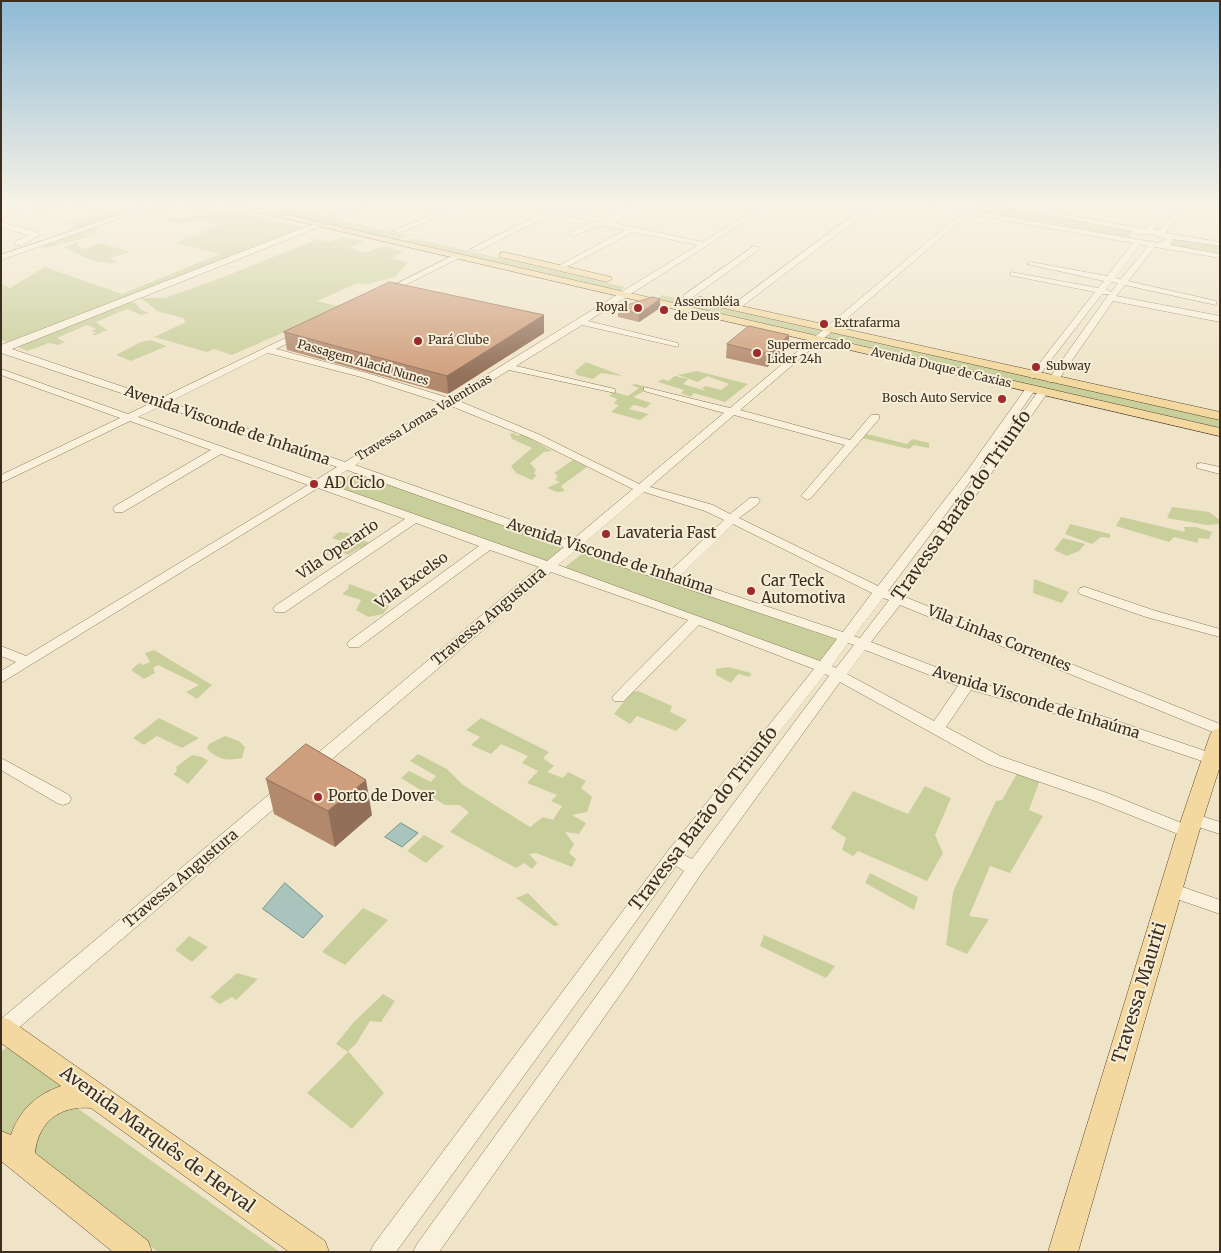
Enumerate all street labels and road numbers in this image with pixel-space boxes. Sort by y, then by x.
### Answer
street label: Passagem Alacid Nunes [296,337,430,389]
street label: Avenida Duque de Caxias [869,345,1013,391]
street label: Travessa Lomas Valentinas [353,372,495,464]
street label: Avenida Visconde de Inhaúma [122,382,332,470]
street label: Travessa Barão do Triunfo [888,406,1036,606]
street label: Avenida Visconde de Inhaúma [505,515,715,599]
street label: Vila Operario [294,516,382,584]
street label: Vila Excelso [372,549,452,613]
street label: Travessa Angustura [428,564,550,670]
street label: Vila Linhas Correntes [924,602,1074,676]
street label: Avenida Visconde de Inhaúma [930,663,1142,743]
street label: Travessa Barão do Triunfo [625,723,783,915]
street label: Travessa Angustura [120,826,242,932]
street label: Travessa Mauriti [1108,920,1172,1066]
street label: Avenida Marquês de Herval [55,1062,259,1218]

